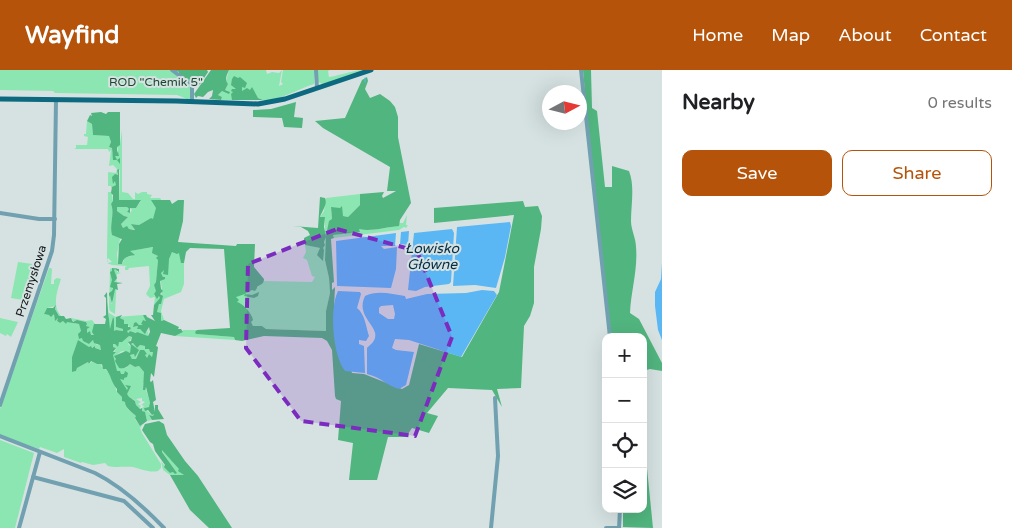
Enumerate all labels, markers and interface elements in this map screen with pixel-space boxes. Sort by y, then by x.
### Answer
text: Wayfind [25,21,120,50]
text: Home [692,24,743,46]
text: Map [771,24,810,46]
text: About [838,24,892,46]
text: Contact [920,24,987,46]
park label: ROD "Chemik 5" [109,75,203,89]
north arrow [542,85,587,130]
text: Nearby [682,90,755,115]
text: 0 results [928,93,992,113]
button: Save [682,150,832,196]
button: Share [842,150,992,196]
water label: Łowisko Główne [405,240,460,273]
street label: Przemysłowa [13,243,49,319]
map controls [602,333,647,513]
button: + [602,333,647,378]
button: − [602,378,647,423]
button: locate [602,423,647,468]
button: layers [602,468,647,513]

